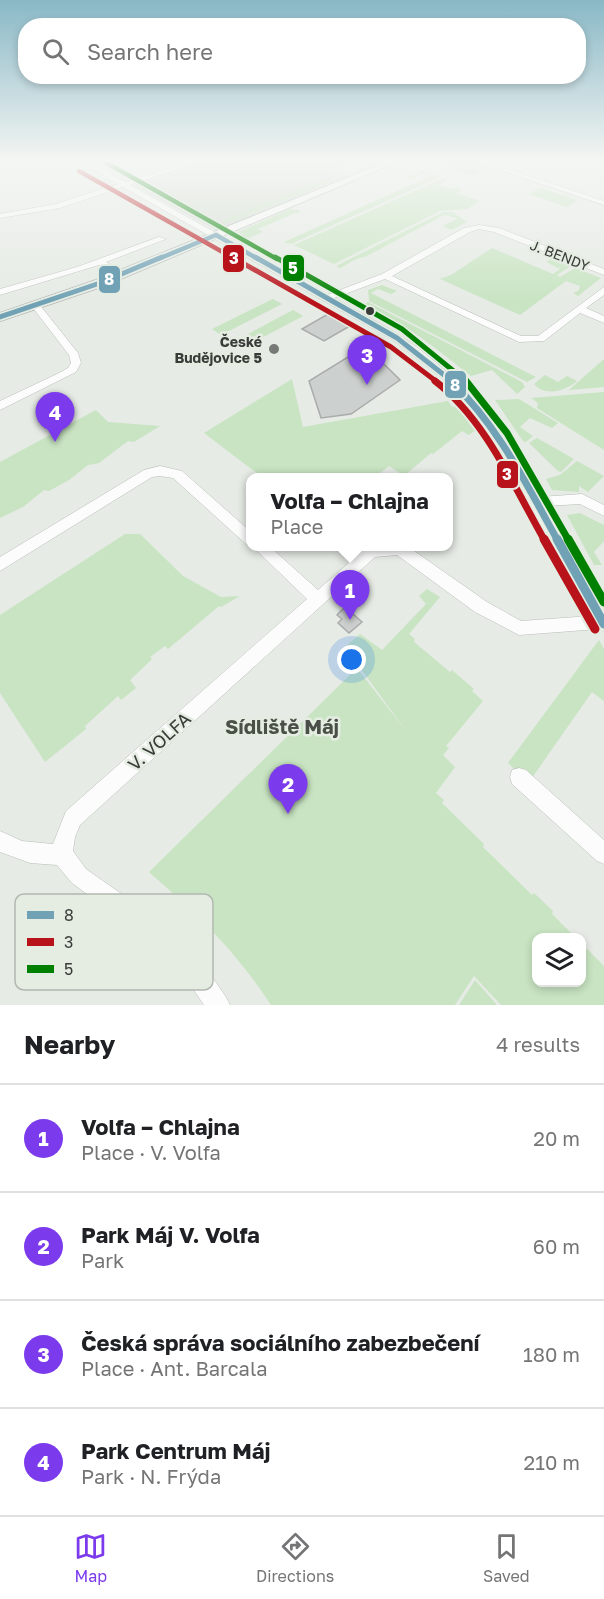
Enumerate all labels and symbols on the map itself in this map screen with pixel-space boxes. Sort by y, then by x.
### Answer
street label: J. BENDY [528,236,592,274]
line badge: 3 [222,244,245,273]
text: 3 [229,248,239,268]
line badge: 5 [282,254,305,282]
text: 5 [288,258,298,278]
line badge: 8 [98,265,121,294]
text: 8 [104,269,114,289]
unlabelled marker [364,305,376,317]
place label: České Budějovice 5 [174,333,262,366]
pin: 3 [348,336,386,385]
marker: České Budějovice 5 [267,342,281,356]
line badge: 8 [444,370,467,399]
text: 8 [450,375,460,395]
pin: 4 [36,392,74,442]
line badge: 3 [496,460,519,489]
text: 3 [502,464,512,484]
pin: 1 [330,570,370,620]
your location [337,645,366,674]
street label: V. VOLFA [123,707,195,775]
district label: Sídliště Máj [225,714,339,738]
pin: 2 [268,764,308,814]
legend [15,894,213,990]
text: 8 [64,905,74,925]
text: 3 [64,932,73,952]
text: 5 [64,959,73,979]

